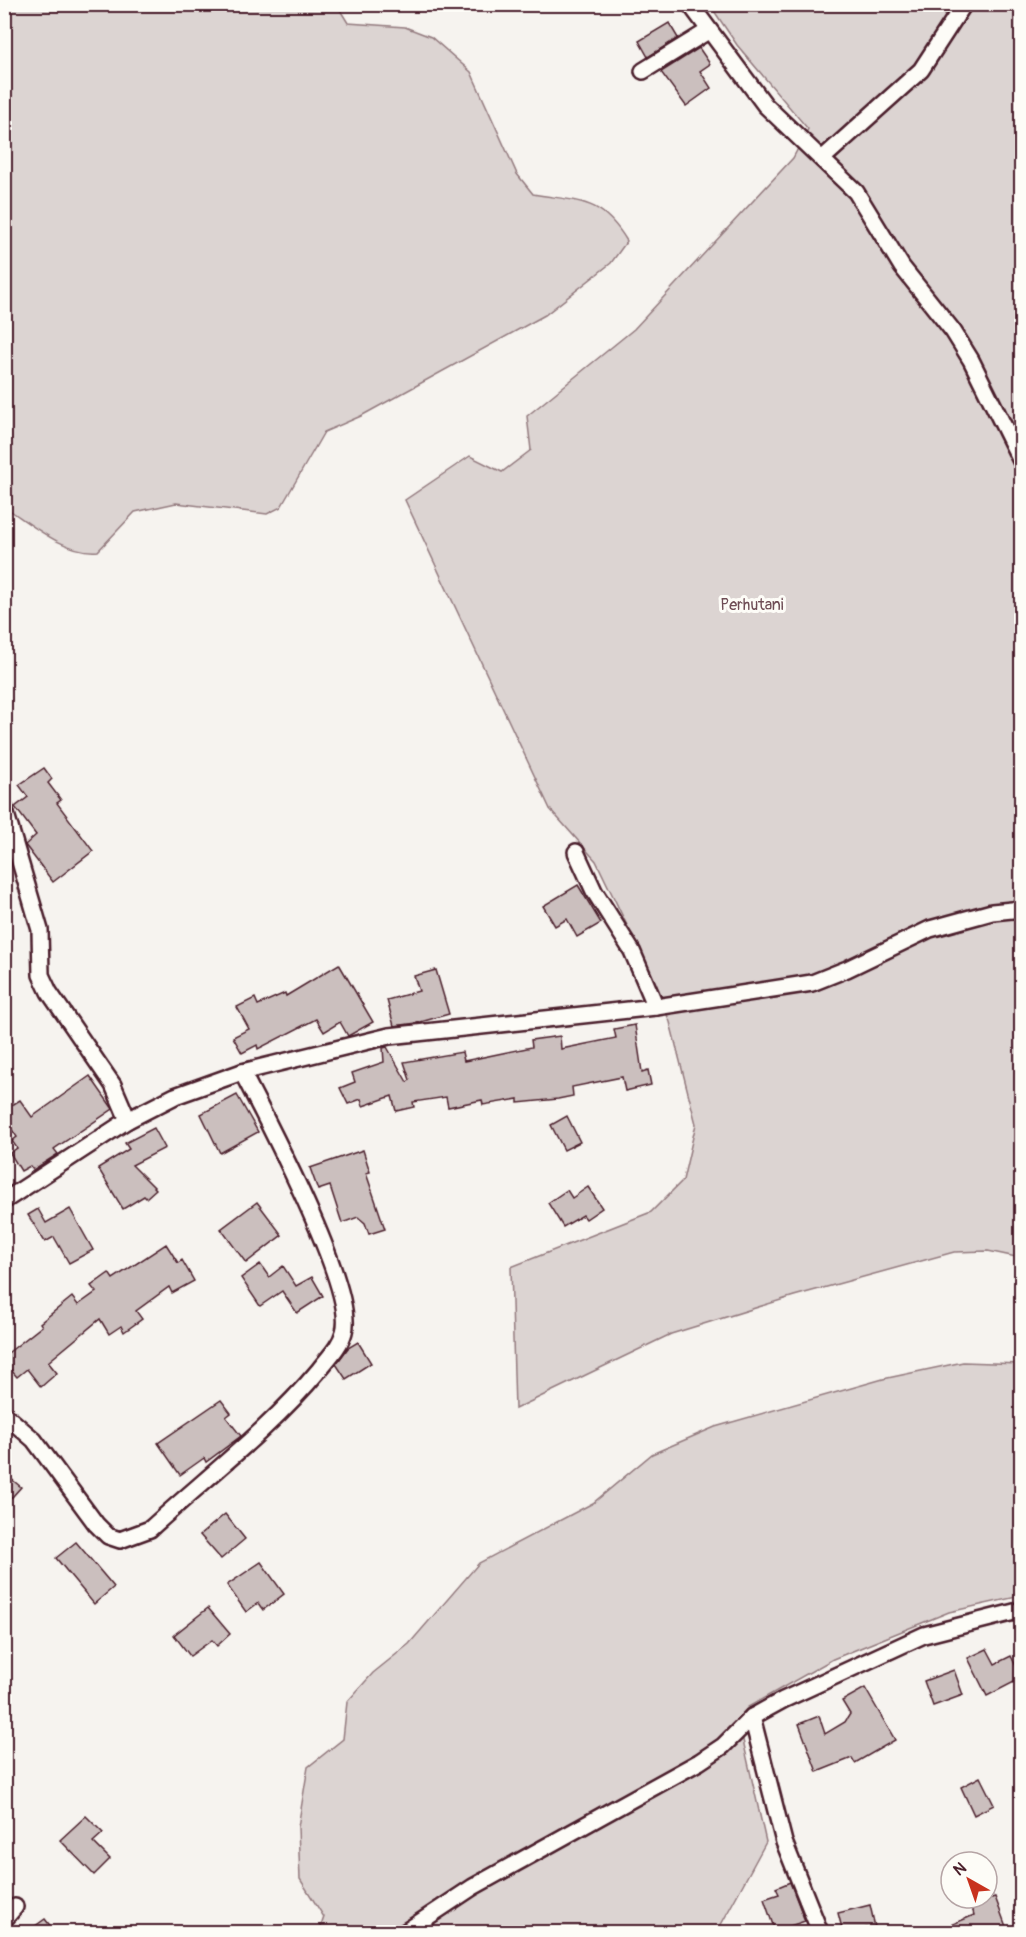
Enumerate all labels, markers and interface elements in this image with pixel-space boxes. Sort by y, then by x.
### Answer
park label: Perhutani [720,595,784,615]
north arrow [939,1850,999,1910]
text: N [949,1858,971,1880]

